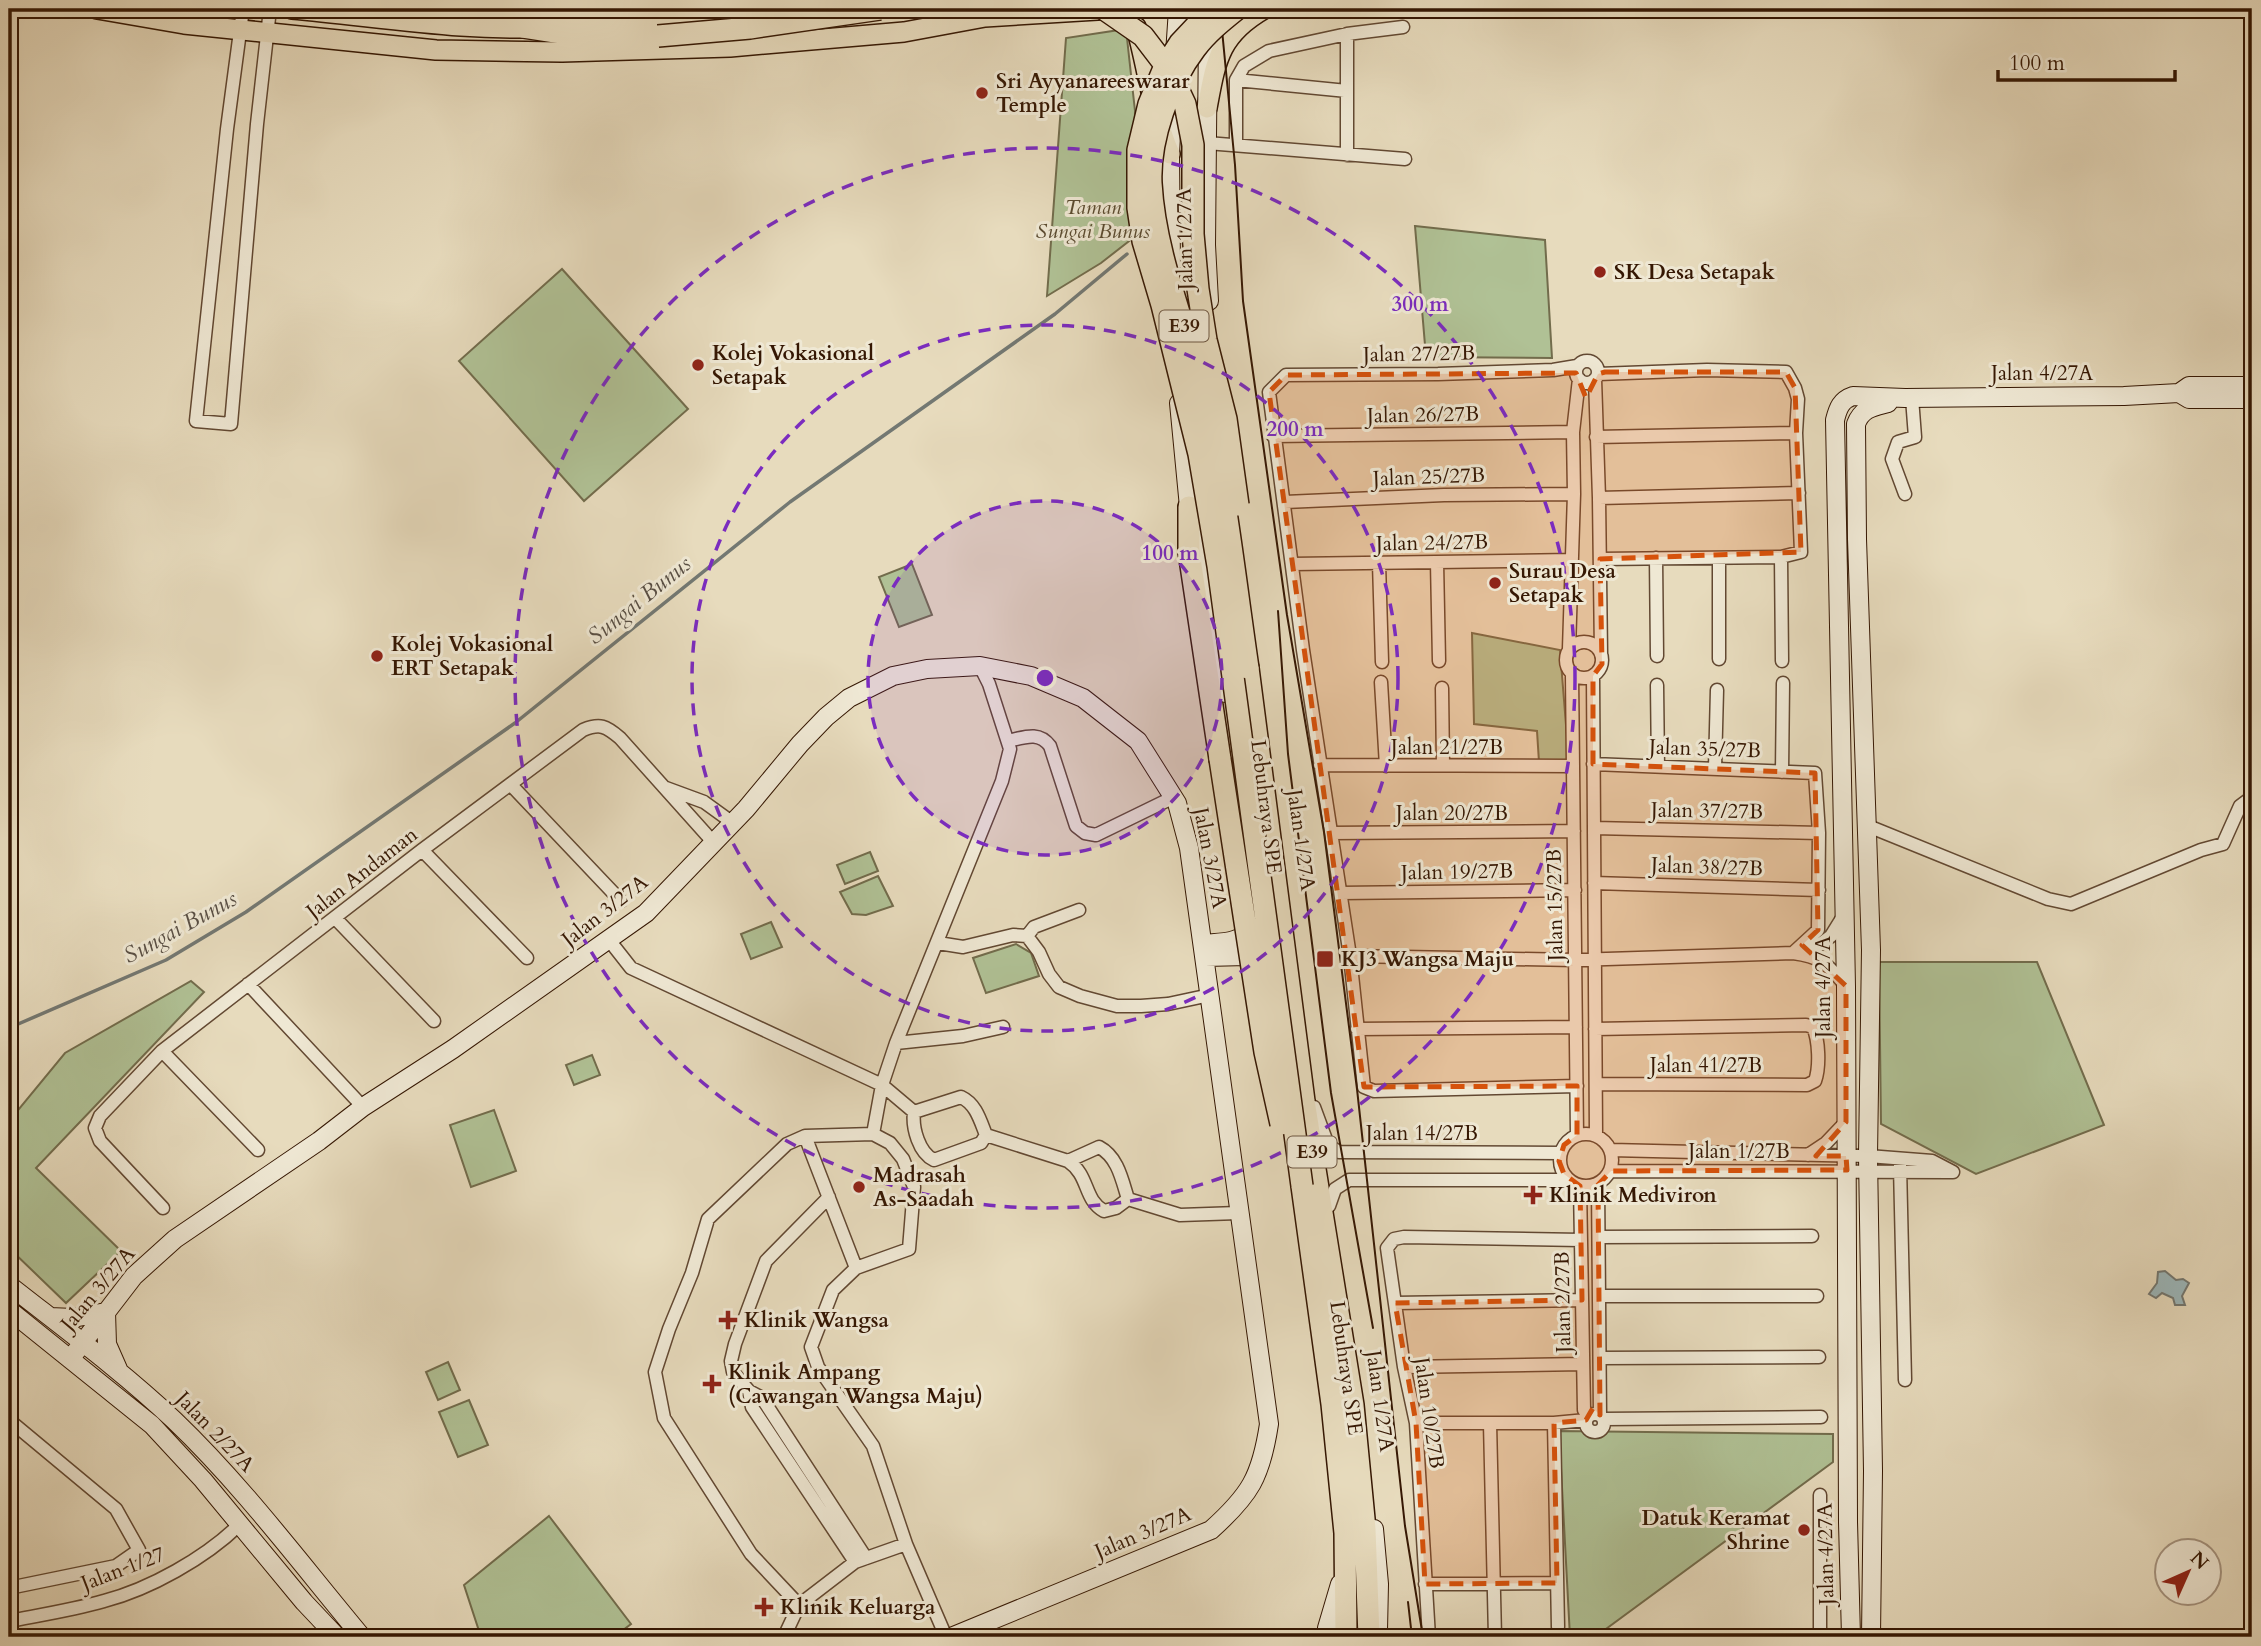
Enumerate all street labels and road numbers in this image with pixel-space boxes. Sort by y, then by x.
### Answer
street label: Jalan 1/27A [1170,188,1200,293]
road number: E39 [1160,310,1208,342]
street label: Jalan 27/27B [1360,339,1475,370]
street label: Jalan 4/27A [1988,359,2093,388]
street label: Jalan 26/27B [1364,400,1479,431]
street label: Jalan 25/27B [1369,461,1486,494]
street label: Jalan 24/27B [1373,528,1488,559]
street label: Jalan 35/27B [1645,732,1762,765]
street label: Jalan 21/27B [1388,733,1503,762]
street label: Lebuhraya SPE [1243,738,1289,876]
street label: Jalan 1/27A [1279,784,1322,893]
street label: Jalan 37/27B [1648,795,1763,826]
street label: Jalan 20/27B [1393,799,1508,828]
street label: Jalan 3/27A [1185,802,1234,911]
street label: Jalan Andaman [298,820,424,928]
street label: Jalan 15/27B [1540,849,1571,964]
street label: Jalan 38/27B [1647,850,1764,883]
street label: Jalan 19/27B [1398,857,1513,888]
street label: Jalan 3/27A [553,868,654,956]
street label: Jalan 4/27A [1809,936,1838,1041]
street label: Jalan 41/27B [1647,1051,1762,1080]
street label: Jalan 14/27B [1363,1119,1478,1148]
road number: E39 [1288,1136,1336,1168]
street label: Jalan 1/27B [1685,1137,1790,1166]
street label: Jalan 3/27A [52,1240,142,1340]
street label: Jalan 2/27B [1548,1251,1578,1356]
street label: Lebuhraya SPE [1322,1299,1370,1437]
street label: Jalan 1/27A [1358,1345,1401,1454]
street label: Jalan 10/27B [1406,1352,1451,1471]
street label: Jalan 2/27A [167,1383,261,1479]
street label: Jalan 3/27A [1088,1500,1196,1567]
street label: Jalan 4/27A [1811,1503,1841,1608]
street label: Jalan 1/27 [74,1540,169,1599]

